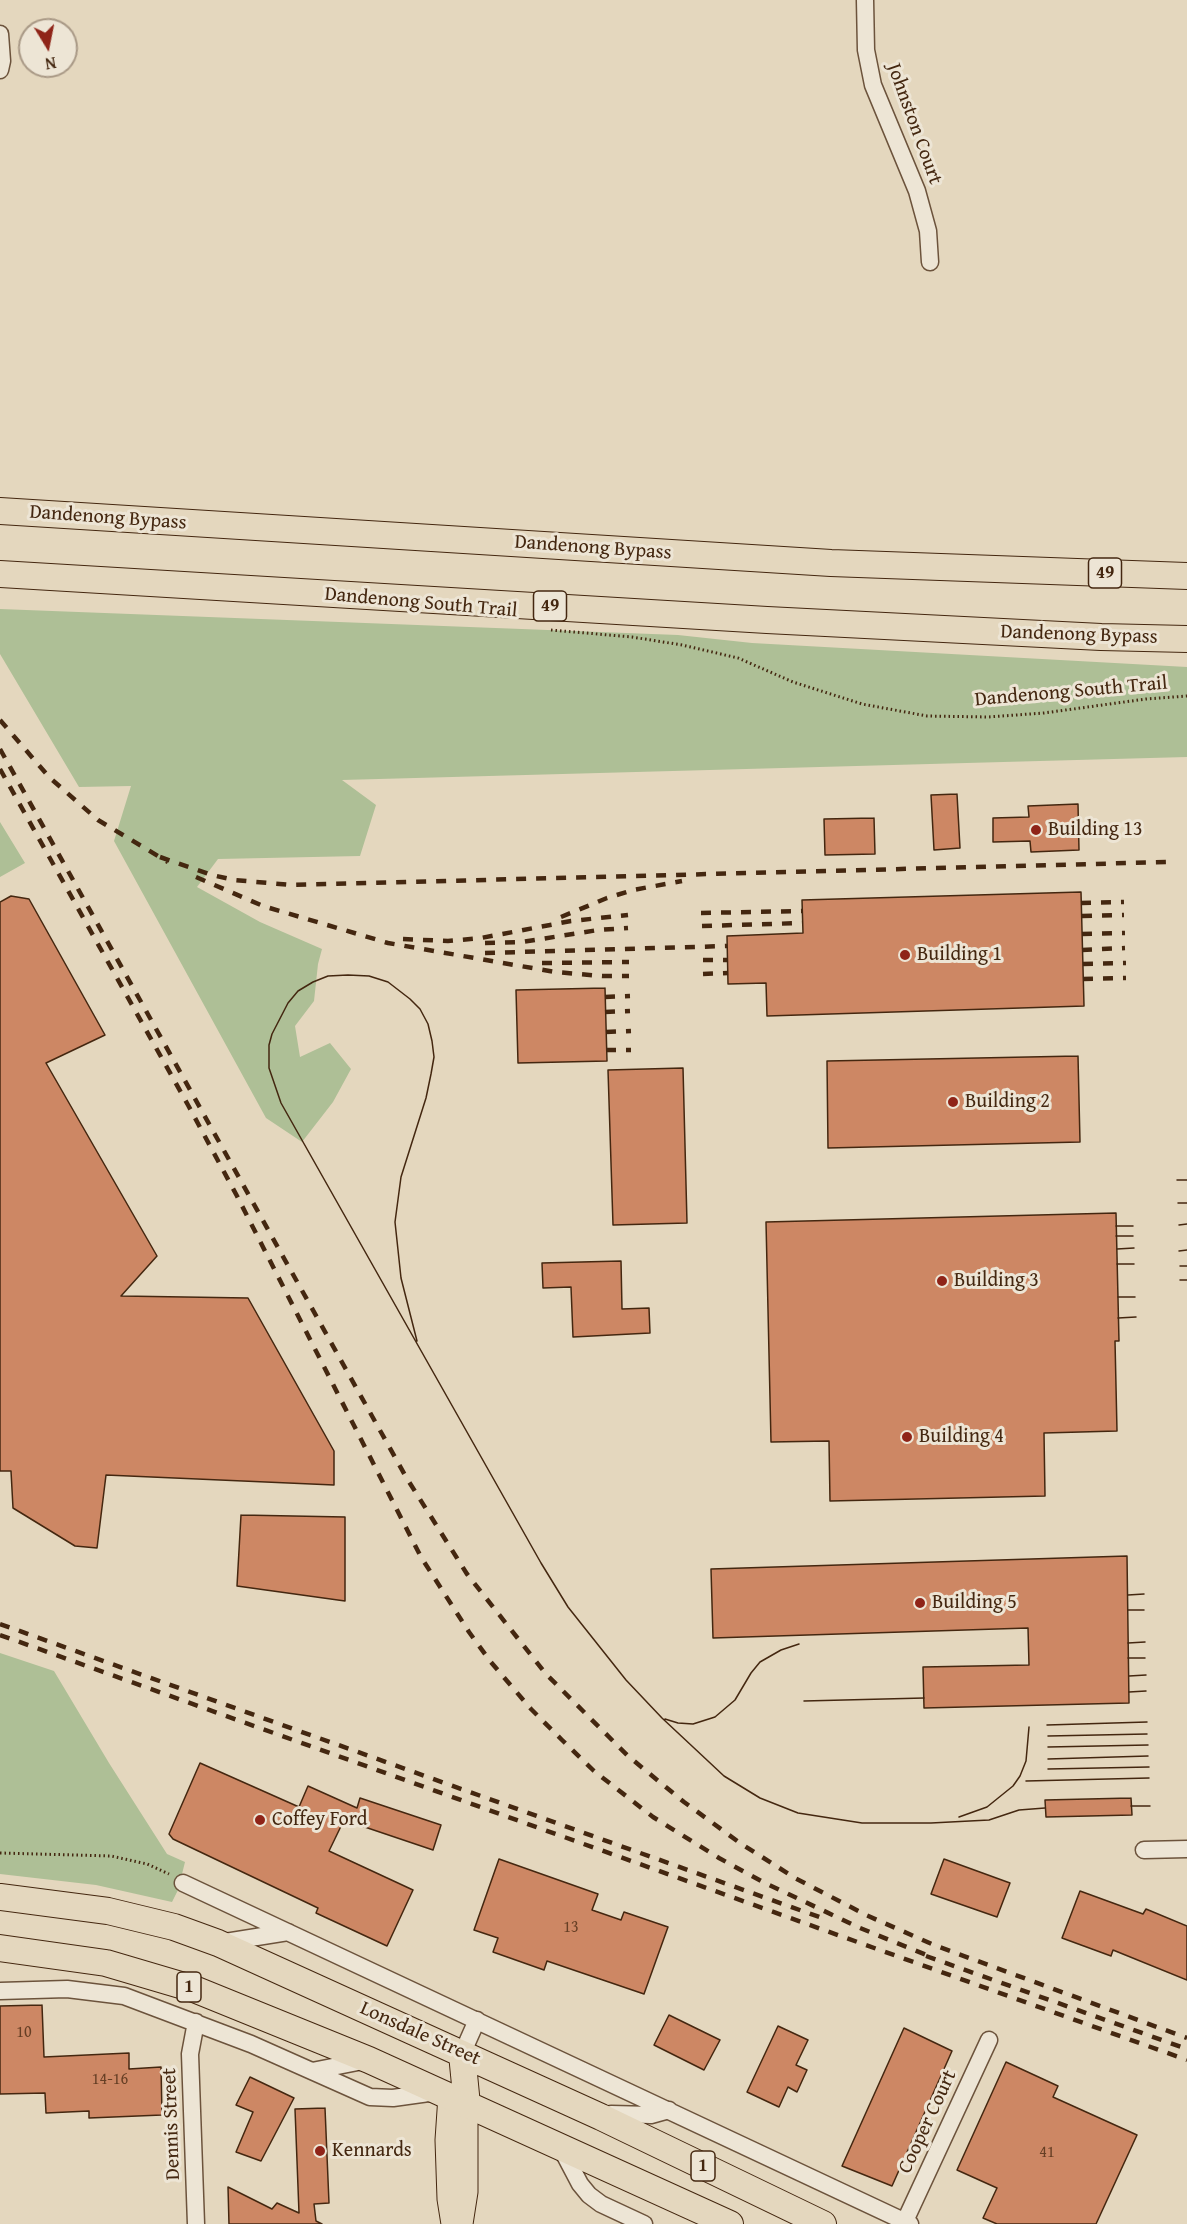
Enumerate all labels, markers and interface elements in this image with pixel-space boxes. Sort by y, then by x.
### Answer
north arrow [18,18,78,78]
text: N [43,51,58,77]
street label: Johnston Court [881,60,947,188]
street label: Dandenong Bypass [29,501,187,535]
street label: Dandenong Bypass [514,531,672,565]
road number: 49 [1088,558,1122,588]
street label: Dandenong South Trail [324,583,518,623]
road number: 49 [534,591,566,621]
street label: Dandenong Bypass [1000,620,1158,650]
street label: Dandenong South Trail [974,672,1168,712]
place label: Building 13 [1048,818,1143,842]
marker: Building 13 [1029,823,1043,837]
place label: Building 1 [917,943,1002,967]
marker: Building 1 [898,948,912,962]
place label: Building 2 [965,1090,1050,1114]
marker: Building 2 [946,1095,960,1109]
place label: Building 3 [954,1269,1039,1293]
marker: Building 3 [935,1274,949,1288]
place label: Building 4 [919,1425,1004,1449]
marker: Building 4 [900,1430,914,1444]
place label: Building 5 [932,1591,1017,1615]
marker: Building 5 [913,1596,927,1610]
place label: Coffey Ford [272,1808,368,1832]
marker: Coffey Ford [253,1813,267,1827]
house number: 13 [563,1918,579,1938]
road number: 1 [177,1972,201,2002]
street label: Lonsdale Street [356,1997,484,2071]
house number: 10 [16,2023,32,2043]
street label: Cooper Court [894,2066,962,2178]
street label: Dennis Street [158,2067,186,2181]
house number: 14-16 [92,2070,128,2090]
place label: Kennards [332,2139,412,2163]
house number: 41 [1039,2143,1055,2163]
marker: Kennards [313,2144,327,2158]
road number: 1 [691,2151,715,2181]

